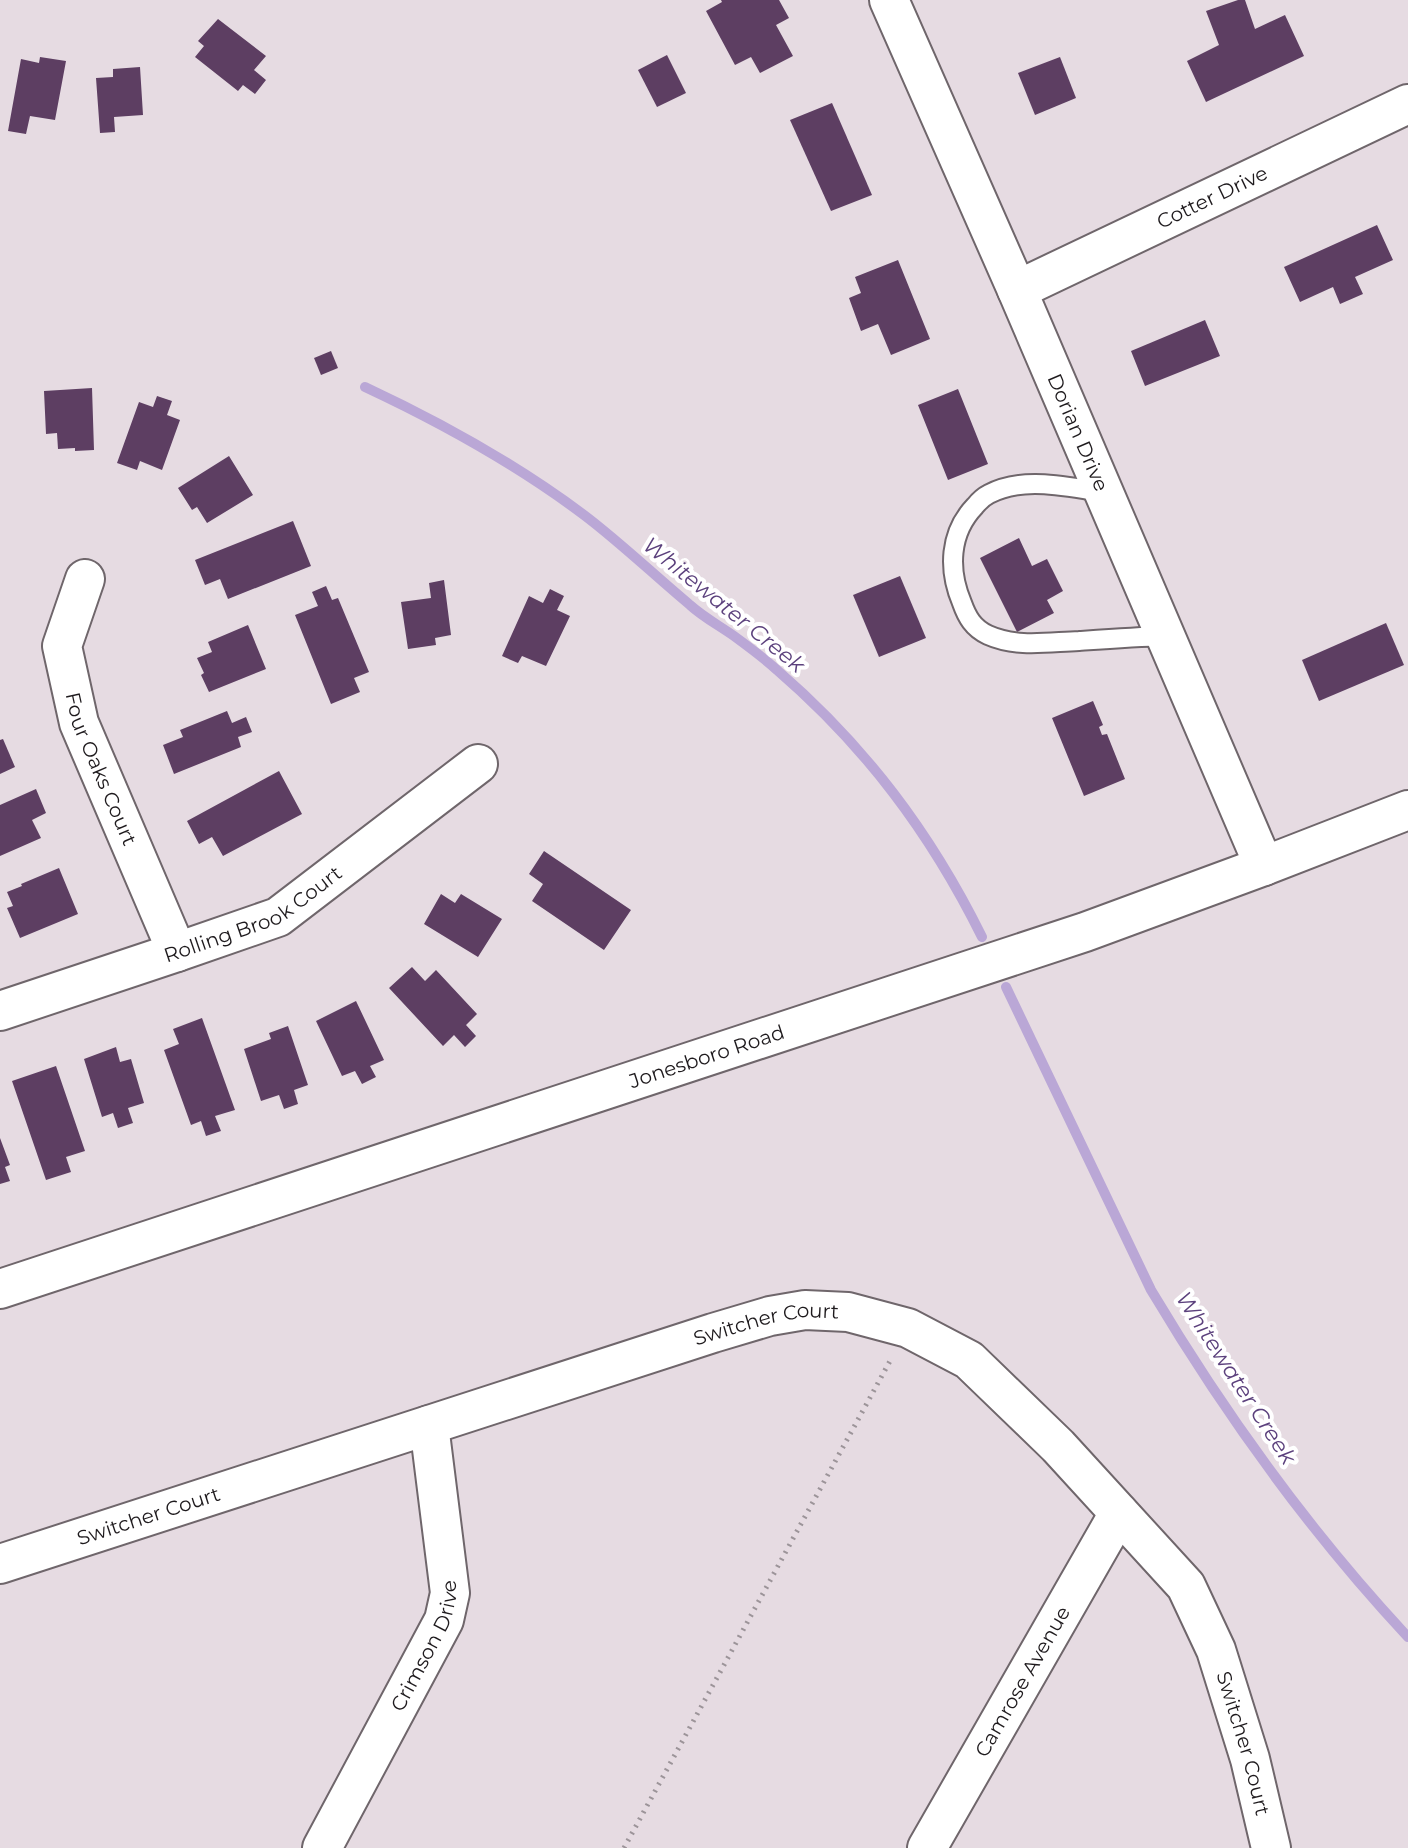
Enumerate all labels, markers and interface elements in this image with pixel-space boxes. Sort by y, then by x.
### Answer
street label: Cotter Drive [1153,161,1271,234]
street label: Dorian Drive [1042,370,1114,495]
water label: Whitewater Creek [638,531,811,679]
street label: Four Oaks Court [61,690,142,849]
street label: Rolling Brook Court [161,861,346,968]
street label: Jonesboro Road [625,1020,787,1093]
water label: Whitewater Creek [1170,1287,1302,1470]
street label: Switcher Court [690,1297,839,1351]
street label: Switcher Court [74,1482,223,1550]
street label: Crimson Drive [385,1579,462,1715]
street label: Camrose Avenue [970,1602,1075,1761]
street label: Switcher Court [1211,1668,1275,1818]

